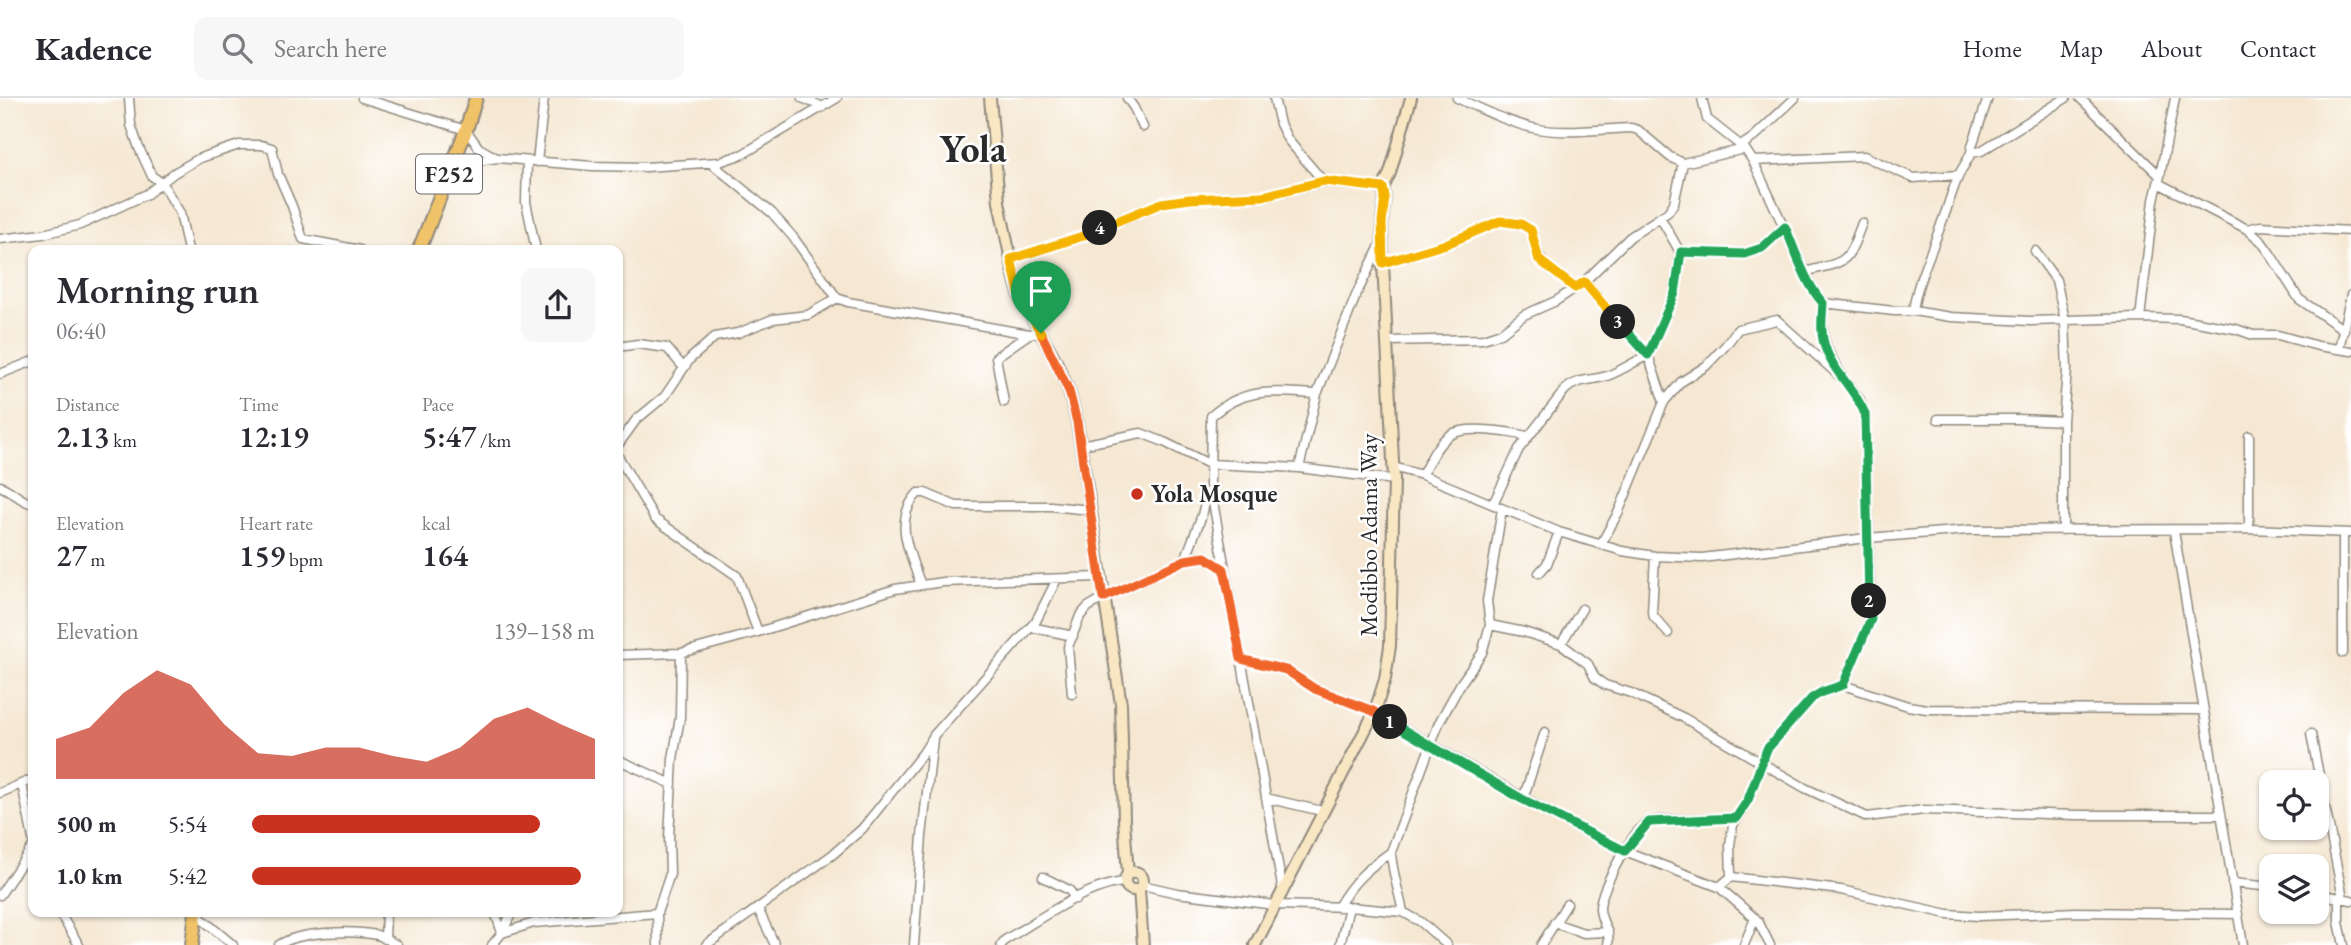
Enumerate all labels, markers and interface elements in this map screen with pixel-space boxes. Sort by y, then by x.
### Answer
search box [194,17,684,80]
text: Kadence [35,27,152,70]
icon: search [218,29,256,67]
text: Search here [274,31,387,65]
text: Home [1962,33,2022,64]
text: Map [2060,33,2103,64]
text: About [2141,33,2202,64]
text: Contact [2240,33,2316,64]
district label: Yola [939,124,1007,173]
road number: F252 [416,155,482,194]
pin: 4 [1082,211,1118,246]
text: 4 [1094,215,1105,240]
pin [1011,261,1071,333]
text: Morning run [56,265,259,314]
button: share [521,268,595,342]
icon: arrive [1022,272,1060,310]
pin: 3 [1600,304,1636,340]
text: 3 [1612,309,1623,334]
text: 06:40 [56,316,106,346]
text: Distance [56,392,119,417]
text: Time [239,392,279,417]
text: Pace [422,392,454,417]
text: 2.13 [56,417,109,456]
text: 12:19 [239,417,309,456]
text: 5:47 [422,417,476,456]
text: km [109,428,137,453]
text: /km [476,428,511,453]
street label: Modibbo Adama Way [1353,433,1384,637]
place label: Yola Mosque [1151,478,1277,510]
marker: Yola Mosque [1129,486,1145,502]
text: Elevation [56,511,124,536]
text: Heart rate [239,511,313,536]
text: kcal [422,511,451,536]
text: 27 [56,536,87,575]
text: 159 [239,536,285,575]
text: 164 [422,536,468,575]
text: m [87,547,105,572]
text: bpm [285,547,323,572]
pin: 2 [1852,584,1886,618]
text: 2 [1863,588,1874,613]
text: Elevation [56,616,139,646]
text: 139–158 m [494,616,595,646]
pin: 1 [1372,704,1408,740]
text: 1 [1384,709,1395,734]
map controls [2259,770,2329,924]
button: locate [2259,770,2329,840]
text: 500 m [56,809,117,839]
text: 5:54 [168,809,207,839]
button: layers [2259,854,2329,924]
text: 1.0 km [56,861,123,891]
text: 5:42 [168,861,207,891]

